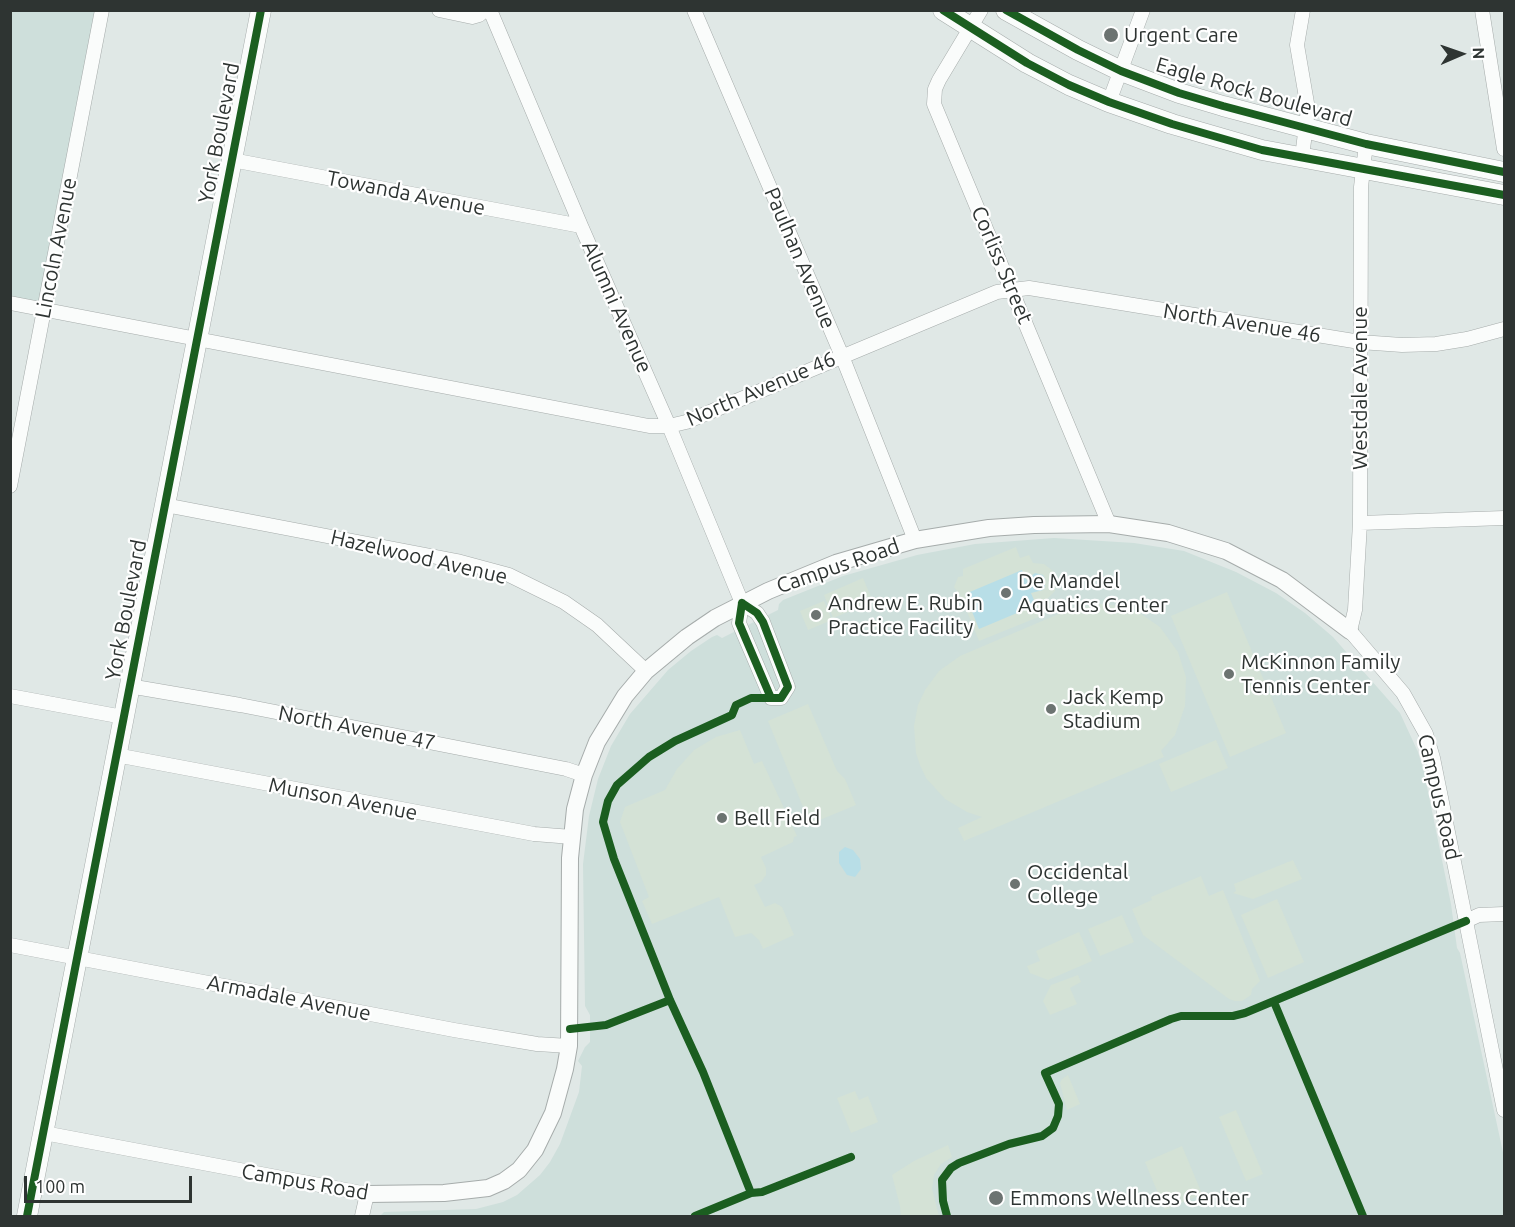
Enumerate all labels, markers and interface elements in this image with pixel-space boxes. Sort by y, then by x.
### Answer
place label: Urgent Care [1124,22,1238,48]
north arrow [1431,24,1491,84]
marker: Urgent Care [1102,26,1120,44]
text: N [1470,47,1488,60]
street label: Eagle Rock Boulevard [1153,52,1355,132]
street label: York Boulevard [193,60,245,206]
street label: Towanda Avenue [325,165,487,221]
street label: Lincoln Avenue [30,175,82,321]
street label: Paulhan Avenue [759,184,841,332]
street label: Corliss Street [966,202,1038,328]
street label: Alumni Avenue [577,237,657,377]
street label: North Avenue 46 [1161,298,1323,348]
street label: Westdale Avenue [1347,306,1373,470]
street label: North Avenue 46 [683,346,839,432]
street label: Hazelwood Avenue [328,524,510,590]
street label: Campus Road [773,533,903,599]
street label: York Boulevard [100,537,152,683]
place label: De Mandel Aquatics Center [1018,568,1168,618]
marker: De Mandel Aquatics Center [999,586,1013,600]
place label: Andrew E. Rubin Practice Facility [828,590,983,640]
marker: Andrew E. Rubin Practice Facility [809,608,823,622]
place label: McKinnon Family Tennis Center [1241,649,1400,699]
marker: McKinnon Family Tennis Center [1222,667,1236,681]
place label: Jack Kemp Stadium [1063,684,1164,734]
street label: North Avenue 47 [276,700,438,756]
marker: Jack Kemp Stadium [1044,702,1058,716]
street label: Campus Road [1412,732,1466,862]
street label: Munson Avenue [266,772,420,826]
place label: Bell Field [734,805,820,831]
marker: Bell Field [715,811,729,825]
place label: Occidental College [1027,859,1128,909]
marker: Occidental College [1008,877,1022,891]
street label: Armadale Avenue [205,970,373,1026]
street label: Campus Road [240,1158,370,1206]
scale bar [27,1164,195,1202]
text: 100 m [35,1176,85,1196]
place label: Emmons Wellness Center [1010,1185,1249,1211]
marker: Emmons Wellness Center [987,1189,1005,1207]

